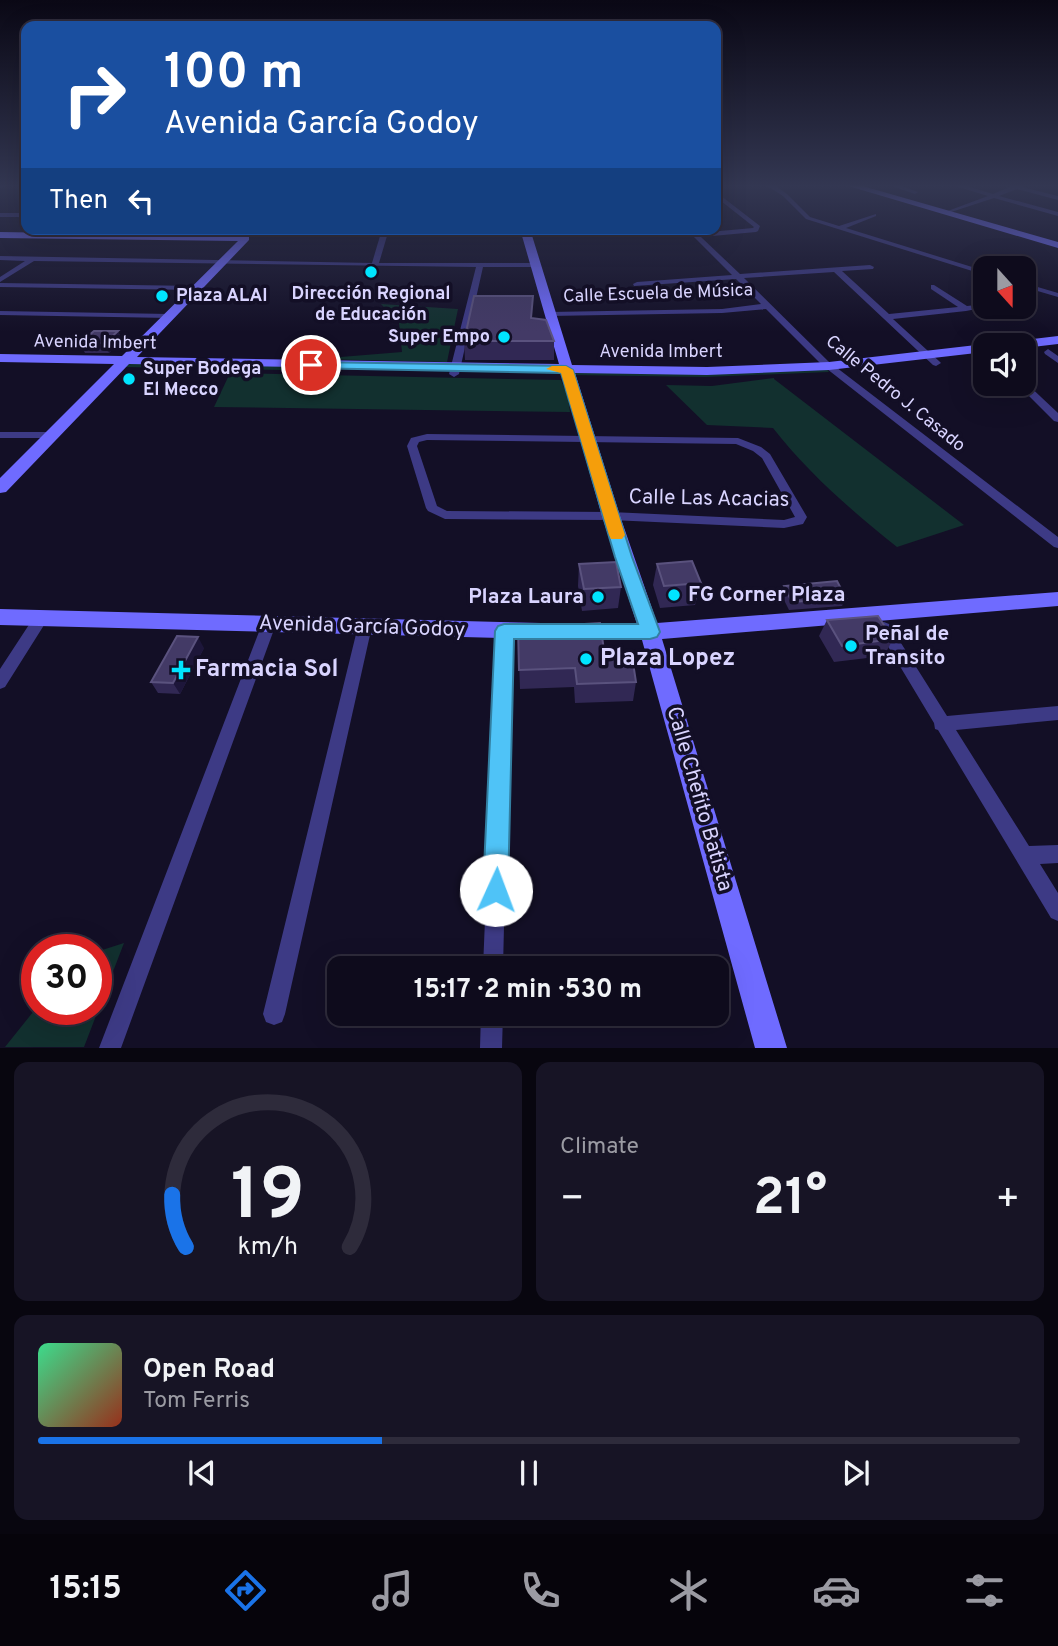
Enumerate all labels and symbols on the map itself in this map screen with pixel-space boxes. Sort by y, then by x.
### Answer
north arrow [973,256,1036,318]
marker: Dirección Regional de Educación [363,264,379,280]
street label: Calle Escuela de Música [563,279,753,309]
place label: Dirección Regional de Educación [292,283,450,327]
place label: Plaza ALAI [176,285,268,308]
marker: Plaza ALAI [154,288,170,304]
place label: Super Empo [388,326,490,349]
marker: Super Empo [496,329,512,345]
street label: Avenida Imbert [33,330,157,356]
street label: Calle Pedro J. Casado [820,330,970,458]
pin [281,335,341,395]
street label: Avenida Imbert [599,341,723,364]
place label: Super Bodega El Mecco [143,358,261,402]
marker: Super Bodega El Mecco [121,371,137,387]
street label: Calle Las Acacias [628,484,790,514]
place label: FG Corner Plaza [688,582,845,609]
place label: Plaza Laura [468,584,584,611]
marker: FG Corner Plaza [666,587,682,603]
marker: Plaza Laura [590,589,606,605]
street label: Avenida García Godoy [258,610,466,644]
place label: Peñal de Transito [865,621,949,672]
marker: Peñal de Transito [843,638,859,654]
place label: Plaza Lopez [600,644,735,674]
marker: Plaza Lopez [578,651,594,667]
place label: Farmacia Sol [195,655,338,685]
marker: Farmacia Sol [173,662,189,678]
street label: Calle Chefito Batista [660,703,738,895]
position arrow [459,853,533,927]
speed limit sign: 30 [21,934,112,1025]

